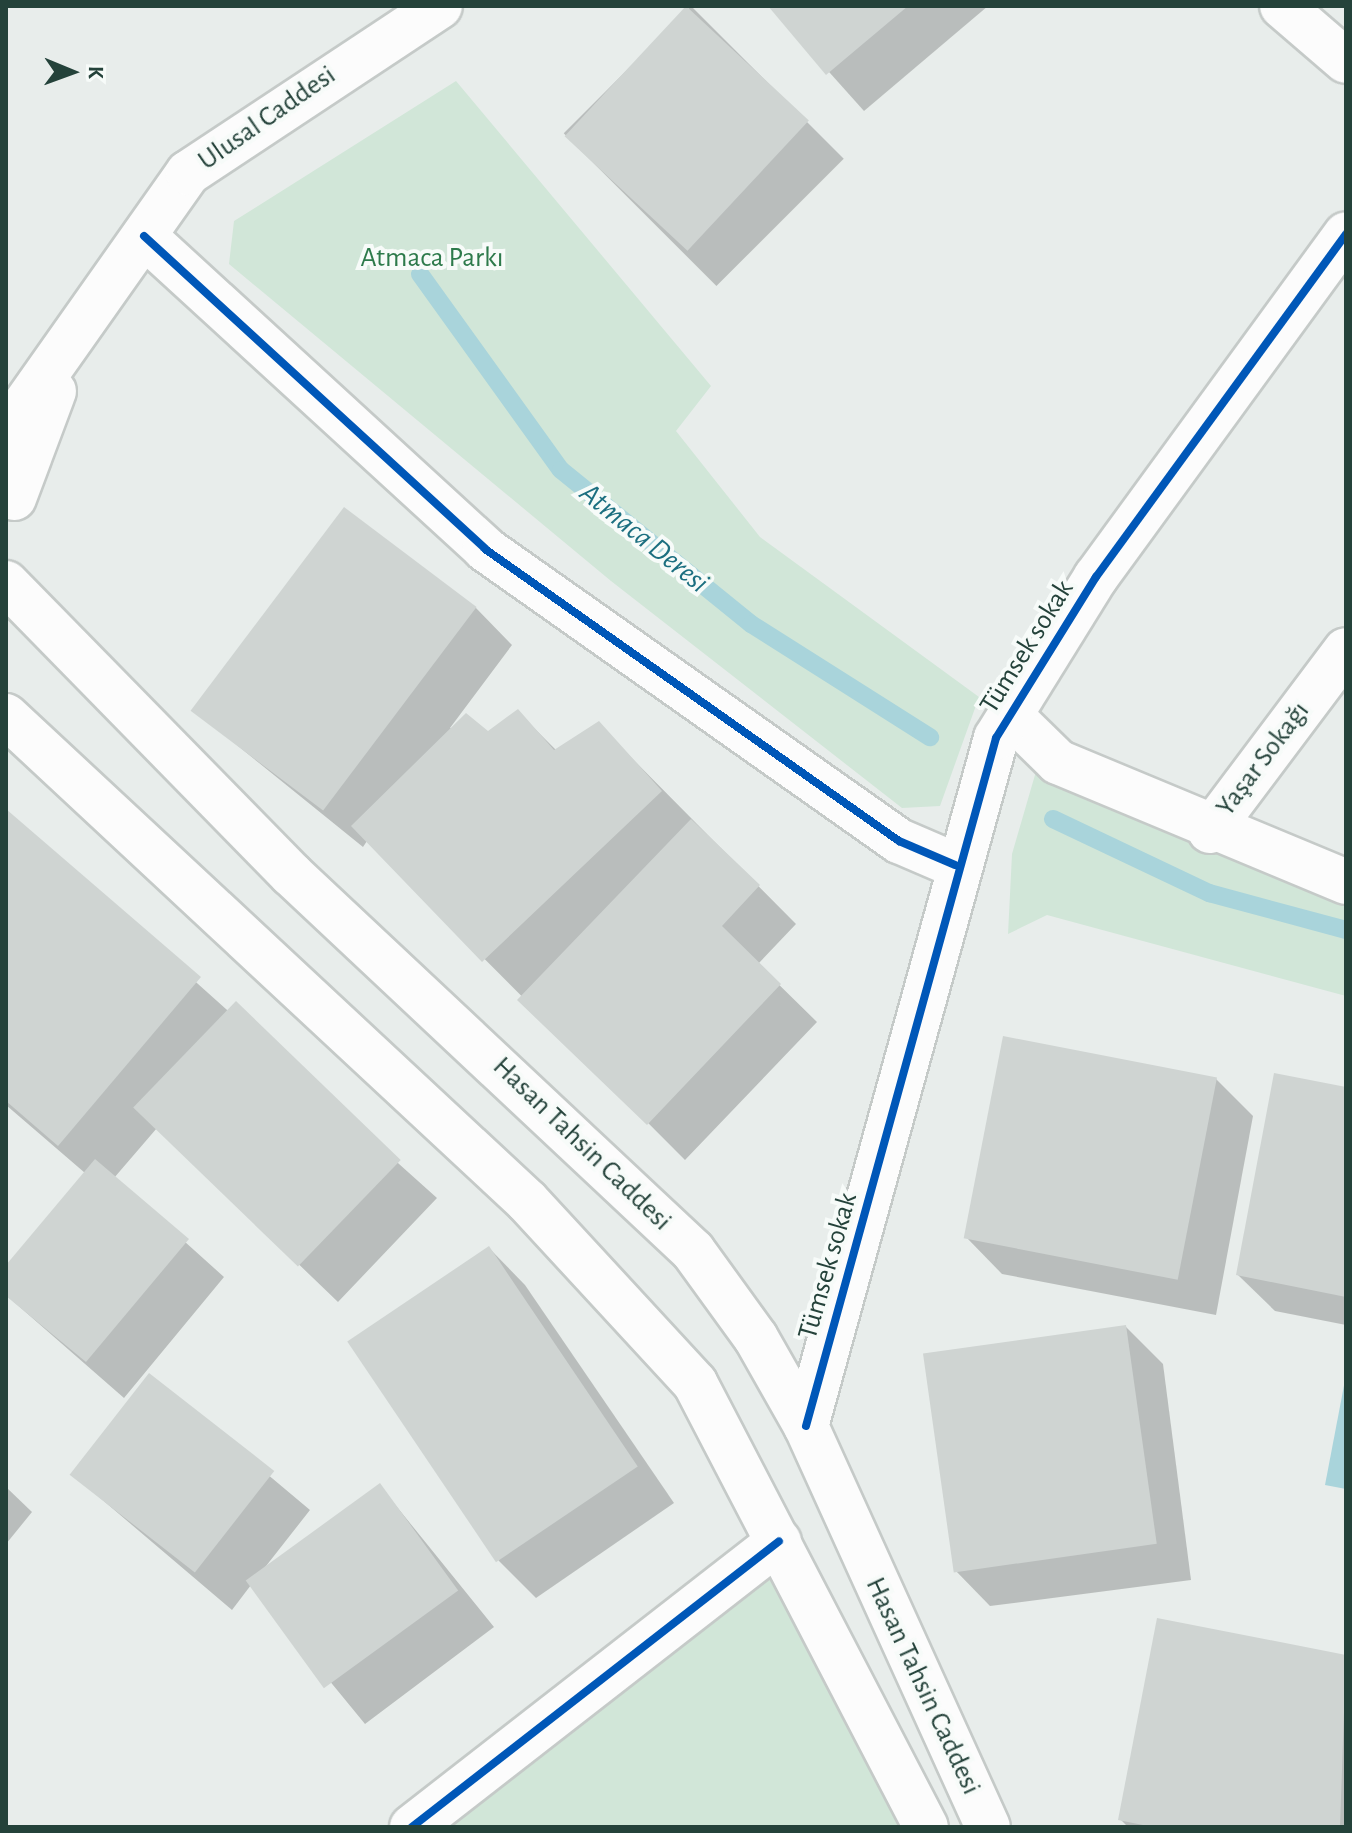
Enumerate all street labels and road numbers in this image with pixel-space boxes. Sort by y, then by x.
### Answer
street label: Ulusal Caddesi [192,58,342,178]
street label: Tümsek sokak [973,574,1081,720]
street label: Yaşar Sokağı [1209,695,1317,823]
street label: Hasan Tahsin Caddesi [486,1050,678,1238]
street label: Tümsek sokak [791,1189,865,1343]
street label: Hasan Tahsin Caddesi [858,1572,988,1800]

